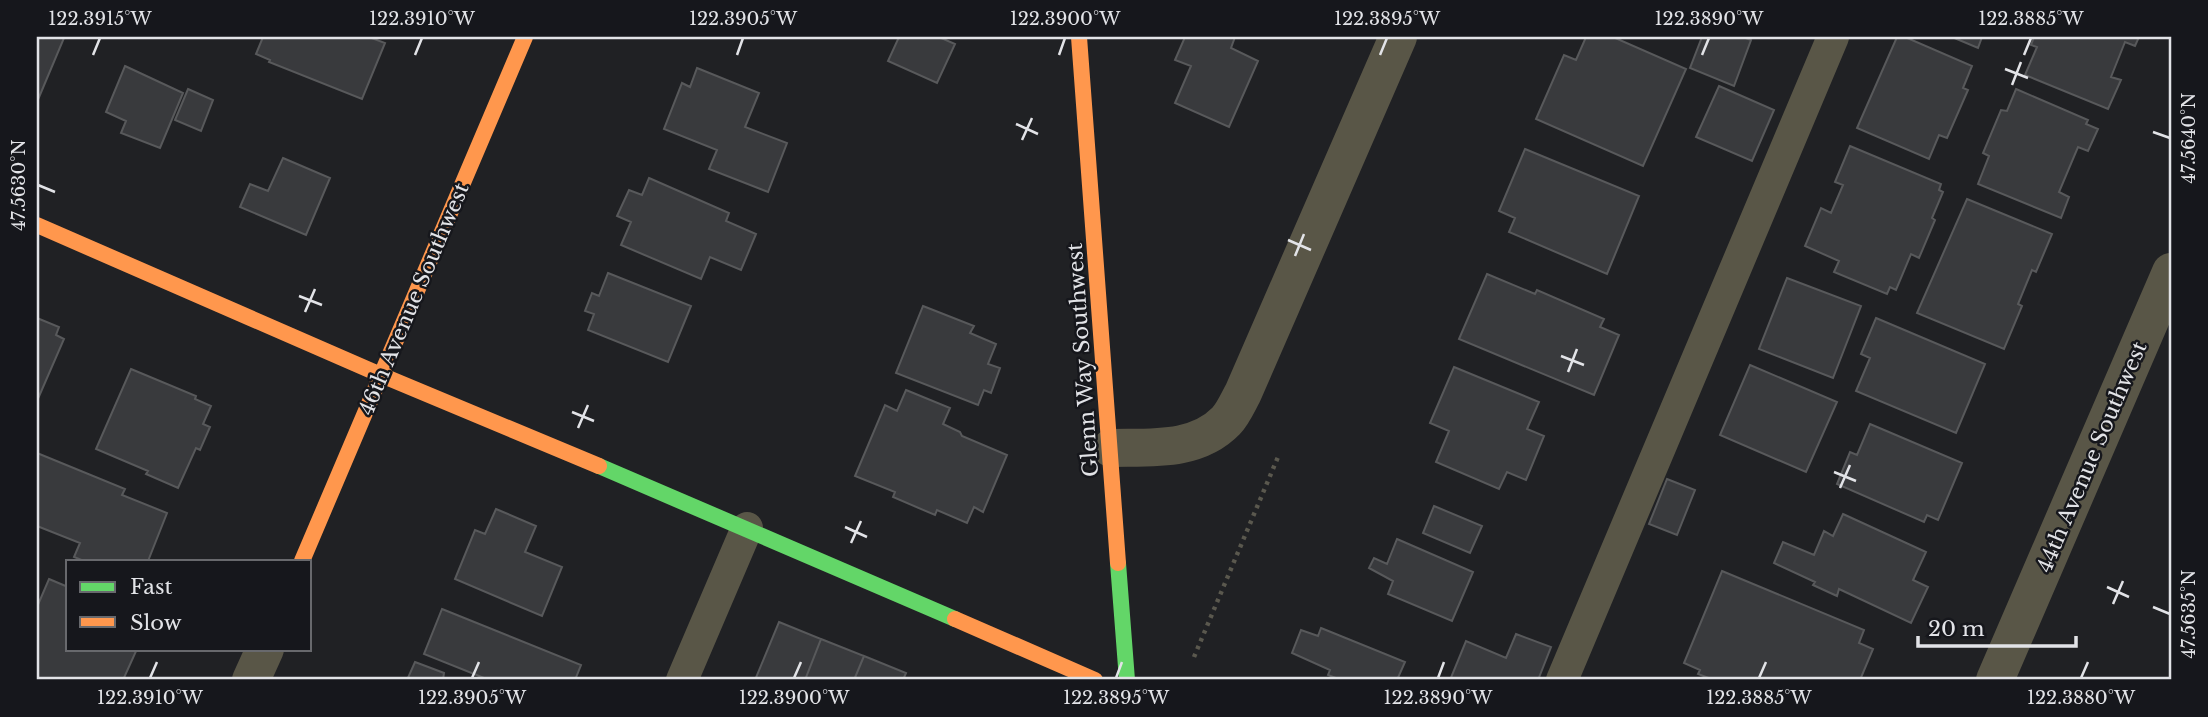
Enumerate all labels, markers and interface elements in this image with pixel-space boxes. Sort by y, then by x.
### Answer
text: 122.3915°W [48,8,152,30]
text: 122.3910°W [369,8,476,30]
text: 122.3905°W [689,8,798,30]
text: 122.3900°W [1010,8,1121,30]
text: 122.3895°W [1334,8,1441,30]
text: 122.3890°W [1655,8,1764,30]
text: 122.3885°W [1978,8,2085,30]
text: 47.5640°N [2178,93,2200,183]
text: 47.5630°N [8,139,30,231]
street label: 46th Avenue Southwest [353,179,475,419]
street label: Glenn Way Southwest [1062,242,1104,478]
street label: 44th Avenue Southwest [2031,337,2153,576]
legend [66,560,312,650]
text: 47.5635°N [2178,570,2200,658]
text: Fast [130,574,172,600]
scale bar [1918,605,2075,649]
text: Slow [130,610,182,636]
text: 20 m [1928,616,1985,642]
text: 122.3910°W [97,687,204,709]
text: 122.3905°W [418,687,527,709]
text: 122.3900°W [739,687,850,709]
text: 122.3895°W [1063,687,1170,709]
text: 122.3890°W [1384,687,1493,709]
text: 122.3885°W [1706,687,1813,709]
text: 122.3880°W [2027,687,2136,709]

